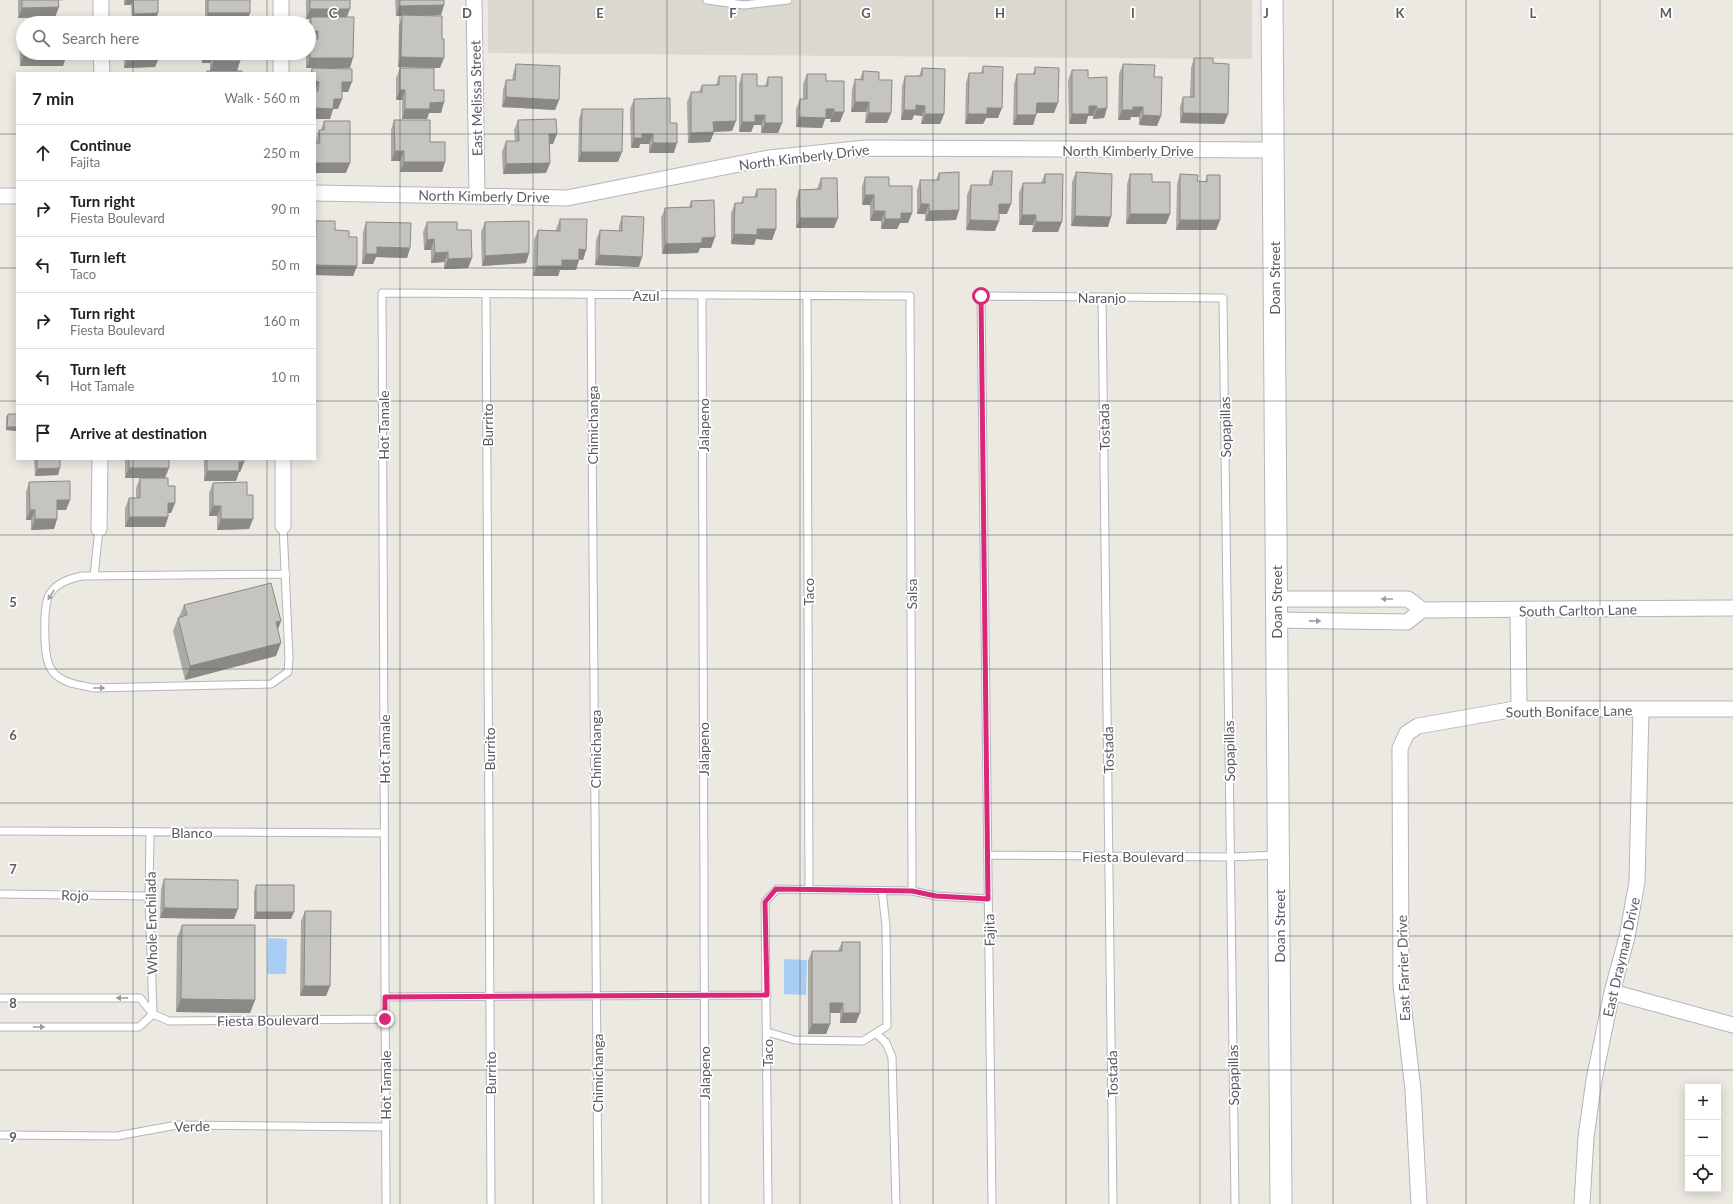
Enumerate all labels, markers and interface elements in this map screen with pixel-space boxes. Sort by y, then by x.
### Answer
text: C [329,5,338,21]
text: D [462,5,472,21]
text: E [596,5,604,21]
text: F [729,5,737,21]
text: G [861,5,871,21]
text: H [995,5,1005,21]
text: I [1131,5,1135,21]
text: J [1263,5,1269,21]
text: K [1396,5,1406,21]
text: L [1530,5,1537,21]
text: M [1660,5,1672,21]
search box [16,16,316,60]
icon: search [30,27,52,49]
text: Search here [62,29,139,47]
street label: East Melissa Street [466,40,486,156]
text: 7 min [32,88,74,109]
text: Walk · 560 m [224,90,300,106]
text: Continue [70,136,131,154]
street label: North Kimberly Drive [738,141,870,173]
icon: ahead [32,142,54,164]
street label: North Kimberly Drive [1062,142,1194,159]
text: 250 m [263,145,300,161]
text: Fajita [70,154,100,170]
street label: North Kimberly Drive [418,186,550,206]
text: Turn right [70,192,135,210]
icon: right [32,198,54,220]
text: 90 m [271,201,300,217]
text: Fiesta Boulevard [70,210,165,226]
street label: Doan Street [1266,241,1283,315]
text: Turn left [70,248,126,266]
icon: left [32,254,54,276]
text: 50 m [271,257,300,273]
text: Taco [70,266,96,282]
street label: Azul [633,287,659,304]
route start [972,287,990,305]
street label: Naranjo [1078,289,1126,306]
text: Turn right [70,304,135,322]
icon: right [32,310,54,332]
text: 160 m [263,313,300,329]
text: Fiesta Boulevard [70,322,165,338]
text: Turn left [70,360,126,378]
icon: left [32,366,54,388]
text: 10 m [271,369,300,385]
text: Hot Tamale [70,378,134,394]
street label: Chimichanga [584,386,601,464]
street label: Hot Tamale [375,390,392,460]
street label: Sopapillas [1216,396,1234,458]
street label: Jalapeno [695,398,712,452]
street label: Burrito [479,403,496,447]
street label: Tostada [1095,403,1113,451]
icon: arrive [32,422,54,444]
text: Arrive at destination [70,424,207,442]
street label: Doan Street [1268,565,1285,639]
street label: Taco [800,578,817,606]
street label: Salsa [903,579,920,609]
one-way arrow [47,589,54,601]
text: 5 [9,594,17,610]
one-way arrow [1380,596,1393,602]
street label: South Carlton Lane [1519,600,1637,620]
one-way arrow [1309,618,1322,624]
one-way arrow [93,685,106,691]
street label: South Boniface Lane [1506,701,1632,721]
street label: Chimichanga [587,710,604,788]
street label: Hot Tamale [376,714,393,784]
street label: Sopapillas [1220,720,1238,782]
street label: Jalapeno [695,722,712,776]
street label: Tostada [1099,726,1117,774]
text: 6 [9,727,17,743]
street label: Burrito [481,727,498,771]
street label: Blanco [171,824,213,841]
street label: Fiesta Boulevard [1082,848,1184,865]
text: 7 [9,861,17,877]
street label: Whole Enchilada [142,871,160,975]
street label: Rojo [61,886,89,904]
street label: Doan Street [1271,889,1288,963]
street label: East Drayman Drive [1599,895,1643,1019]
street label: Fajita [980,914,998,946]
street label: East Farrier Drive [1393,915,1413,1021]
text: 8 [9,995,17,1011]
one-way arrow [115,995,128,1001]
route end [376,1010,394,1028]
street label: Fiesta Boulevard [217,1011,319,1029]
one-way arrow [33,1024,46,1030]
street label: Chimichanga [589,1034,606,1112]
street label: Taco [759,1039,776,1067]
street label: Sopapillas [1224,1044,1242,1106]
street label: Jalapeno [696,1046,713,1100]
street label: Hot Tamale [377,1050,394,1120]
street label: Tostada [1103,1050,1121,1098]
street label: Burrito [482,1051,499,1095]
map controls [1685,1084,1721,1192]
button: + [1685,1084,1721,1120]
street label: Verde [174,1117,210,1135]
button: − [1685,1120,1721,1156]
text: 9 [9,1129,17,1145]
button: locate [1685,1156,1721,1192]

